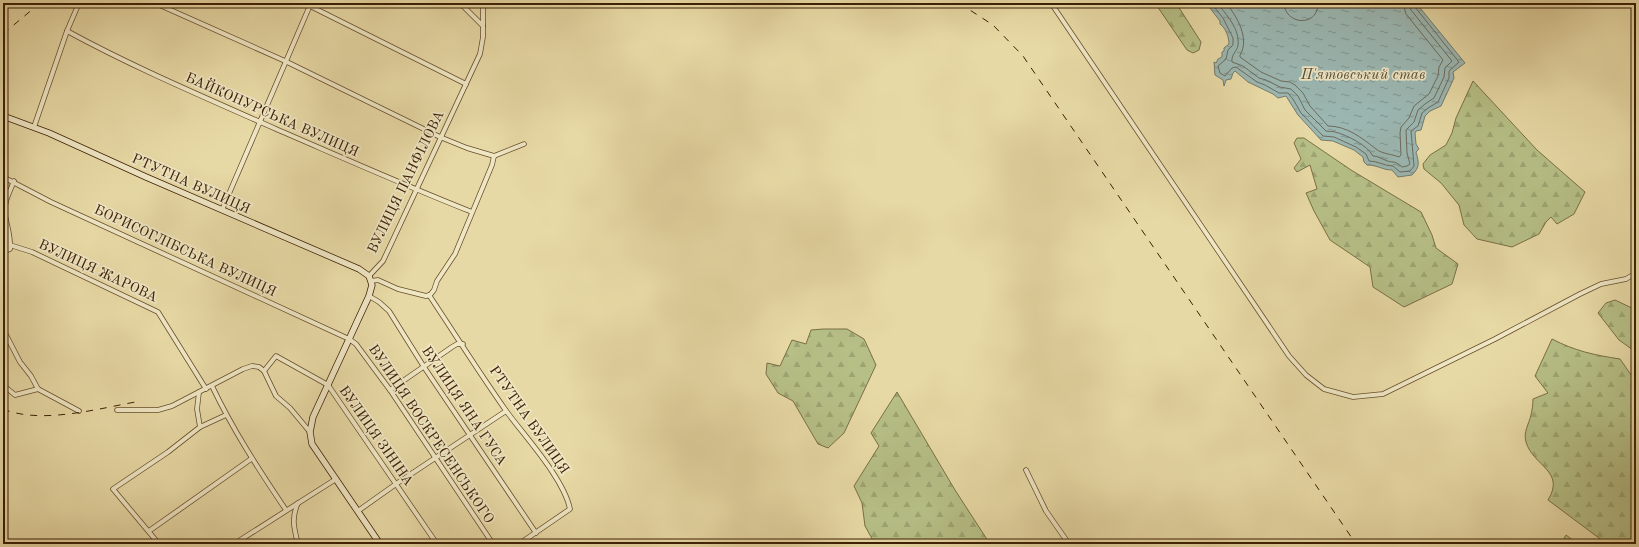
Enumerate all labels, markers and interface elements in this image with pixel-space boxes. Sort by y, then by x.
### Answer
street label: БАЙКОНУРСЬКА ВУЛИЦЯ [183,67,362,160]
water label: П'ятовський став [1300,68,1425,83]
street label: ВУЛИЦЯ ПАНФІЛОВА [365,108,447,255]
street label: РТУТНА ВУЛИЦЯ [130,152,252,216]
street label: БОРИСОГЛІБСЬКА ВУЛИЦЯ [92,203,278,299]
street label: ВУЛИЦЯ ЖАРОВА [36,237,160,305]
street label: ВУЛИЦЯ ВОСКРЕСЕНСЬКОГО [366,342,496,526]
street label: ВУЛИЦЯ ЯНА ГУСА [419,344,509,468]
street label: РТУТНА ВУЛИЦЯ [487,364,571,476]
street label: ВУЛИЦЯ ЗІНІНА [336,383,416,489]

